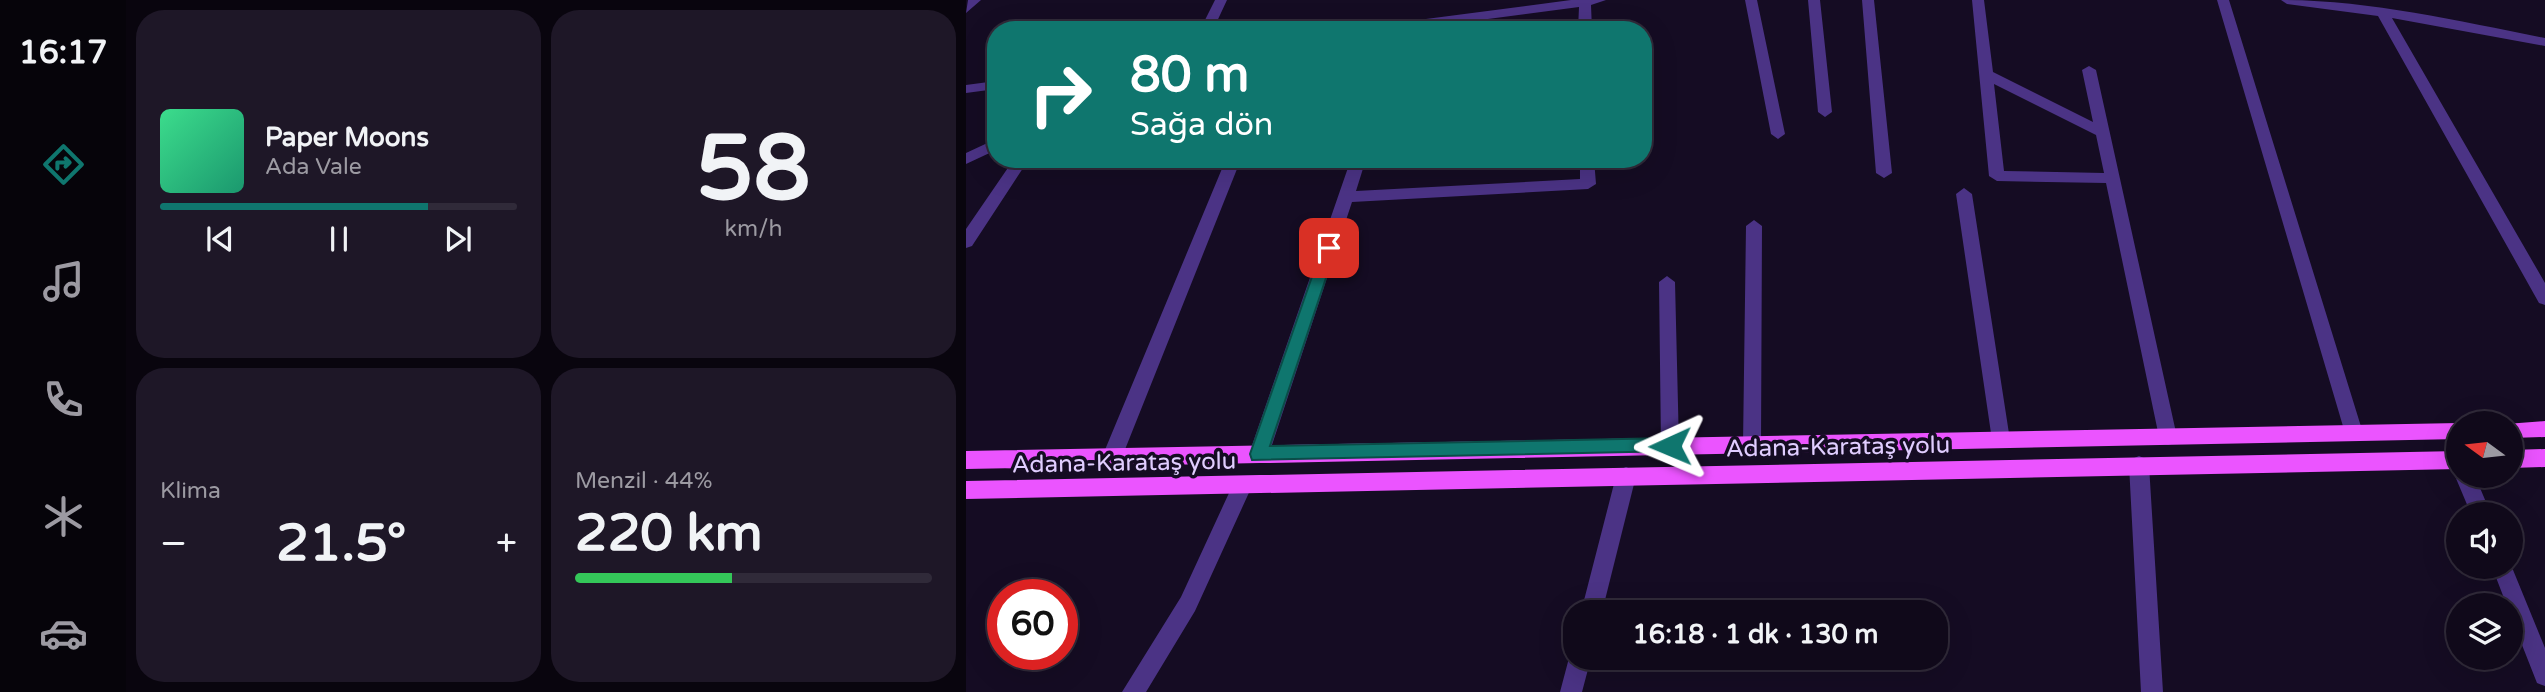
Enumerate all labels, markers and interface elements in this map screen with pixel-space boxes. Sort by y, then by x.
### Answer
text: 16:17 [19,34,107,72]
text: 80 m [1130,46,1249,105]
icon: right [1015,49,1106,140]
text: Sağa dön [1130,106,1273,144]
text: 58 [696,114,811,224]
text: Paper Moons [265,122,429,153]
icon: directions [39,140,88,189]
text: Ada Vale [265,153,362,181]
text: km/h [725,215,782,243]
pin [1299,218,1359,278]
icon: previous [201,220,239,258]
icon: pause [320,220,358,258]
icon: next [439,220,477,258]
icon: arrive [1310,229,1348,267]
icon: music [39,257,88,306]
icon: phone [39,375,88,424]
position arrow [1633,409,1707,483]
north arrow [2446,411,2524,488]
map controls [2446,411,2523,670]
street label: Adana-Karataş yolu [1726,431,1950,463]
street label: Adana-Karataş yolu [1012,447,1236,479]
text: Menzil · 44% [575,467,712,495]
text: Klima [160,477,221,505]
icon: climate [39,492,88,541]
text: 220 km [575,502,763,565]
button: sound [2446,502,2523,579]
text: 21.5° [276,512,406,575]
text: − [160,521,187,567]
text: + [496,521,517,567]
speed limit sign: 60 [987,579,1078,670]
button: layers [2446,593,2523,670]
icon: car [39,609,88,658]
text: 16:18 · 1 dk · 130 m [1633,619,1878,650]

